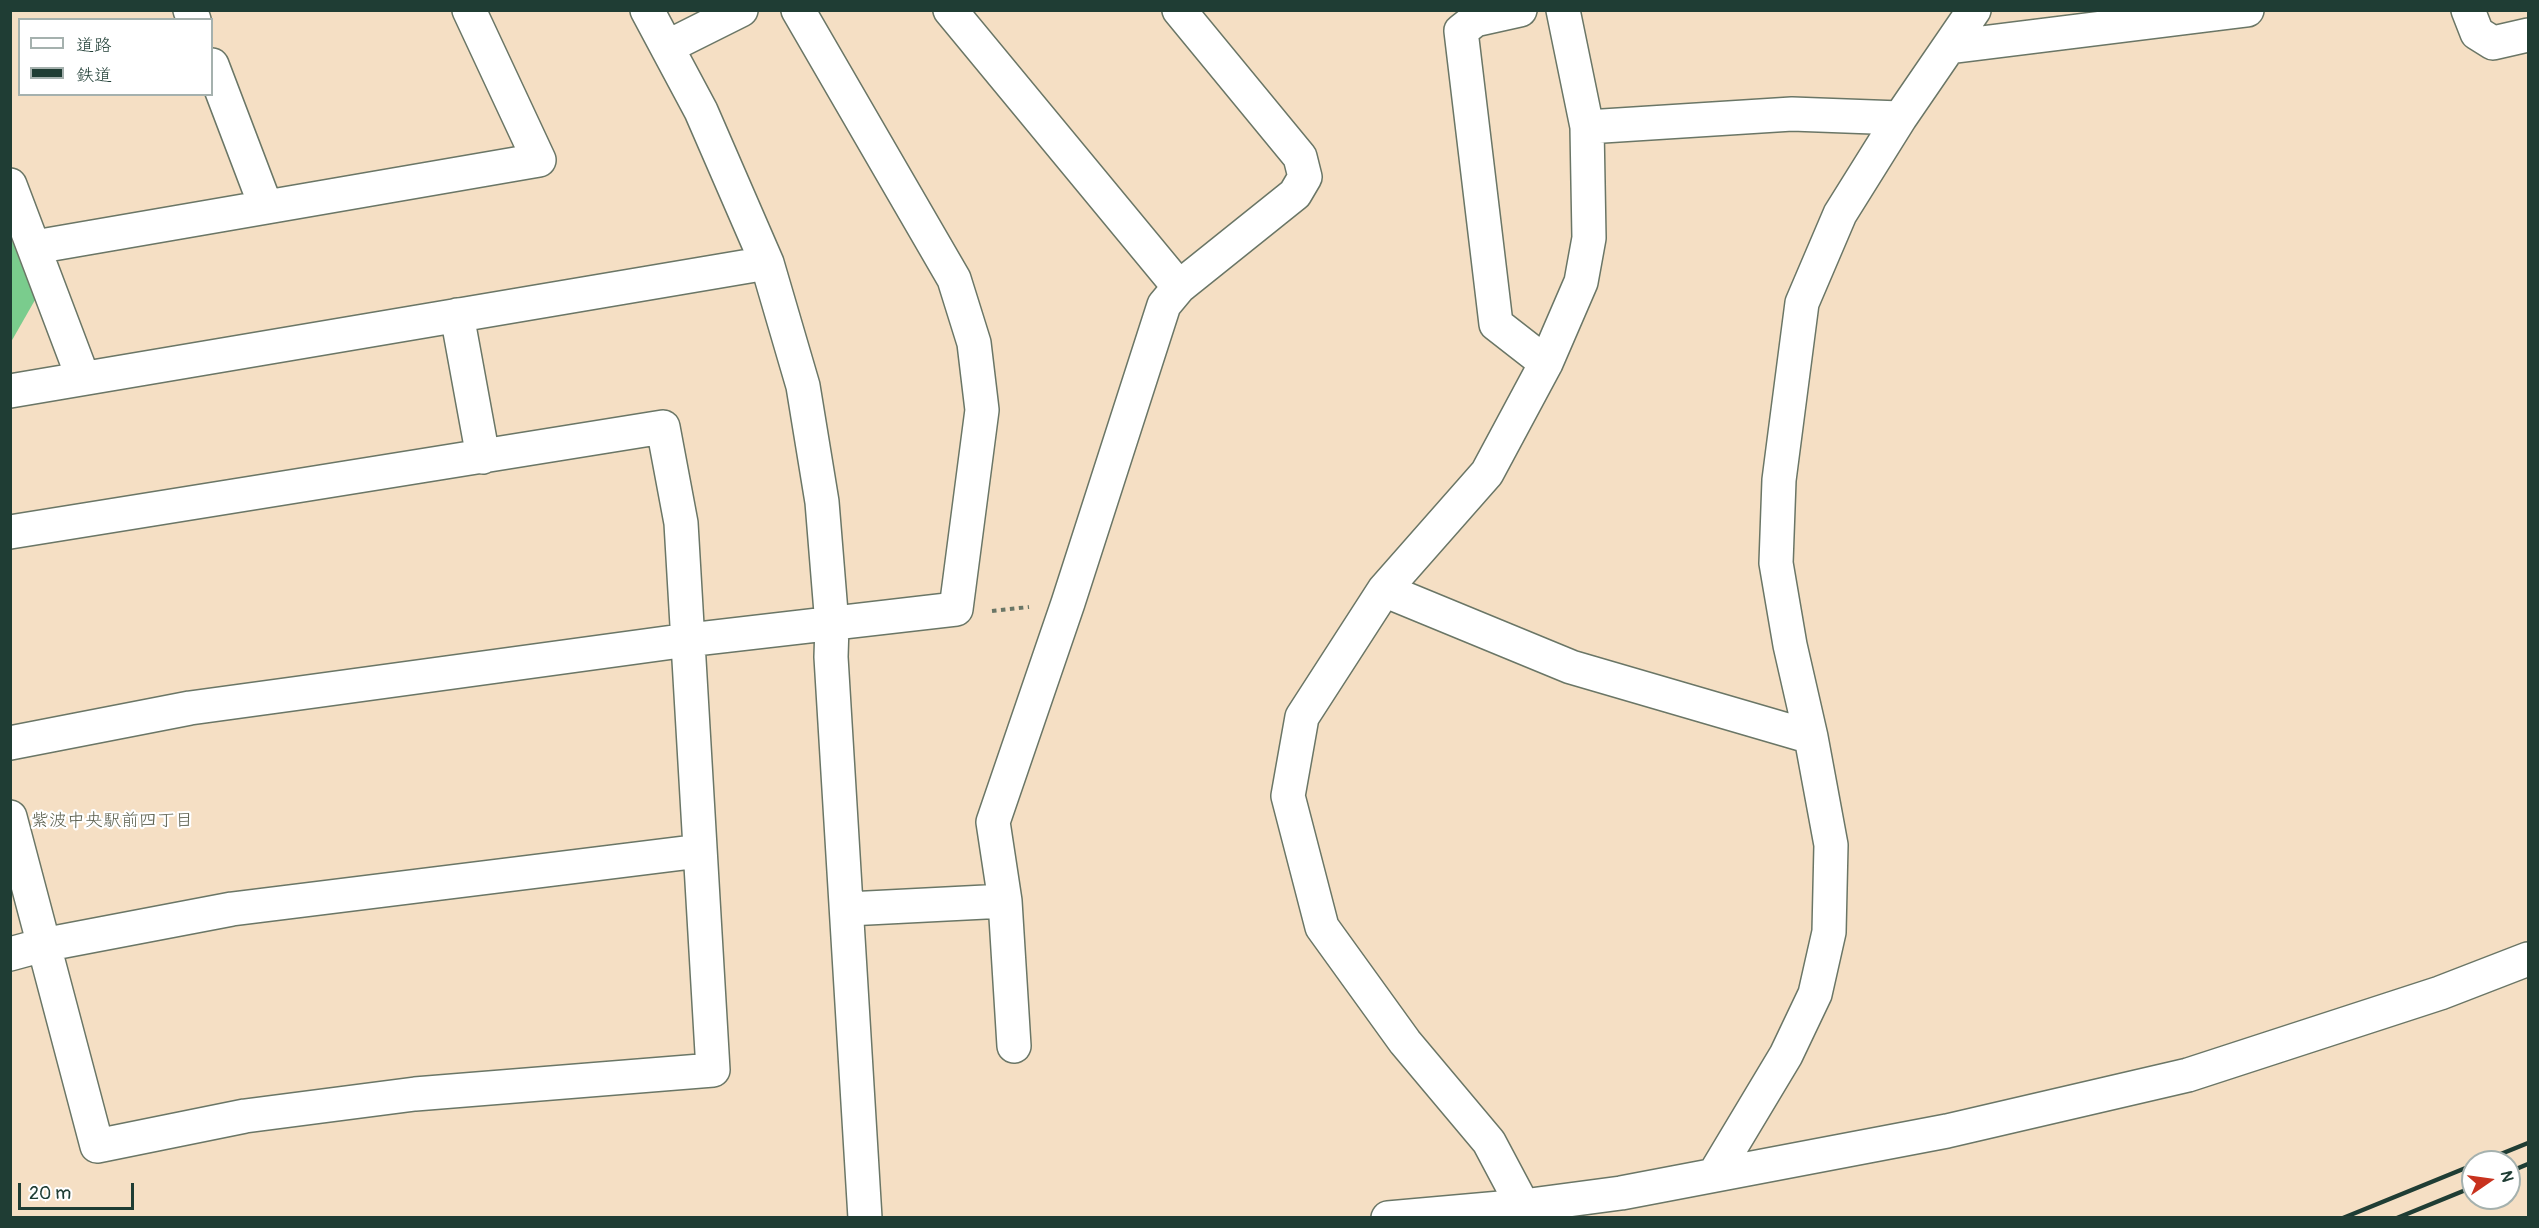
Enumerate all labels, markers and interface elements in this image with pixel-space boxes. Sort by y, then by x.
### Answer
legend [18,18,213,96]
text: 道路 [76,34,112,57]
text: 鉄道 [76,64,112,87]
district label: 紫波中央駅前四丁目 [31,810,193,832]
north arrow [2461,1150,2521,1210]
text: N [2496,1169,2518,1184]
scale bar [21,1171,136,1209]
text: 20 m [29,1182,71,1205]

